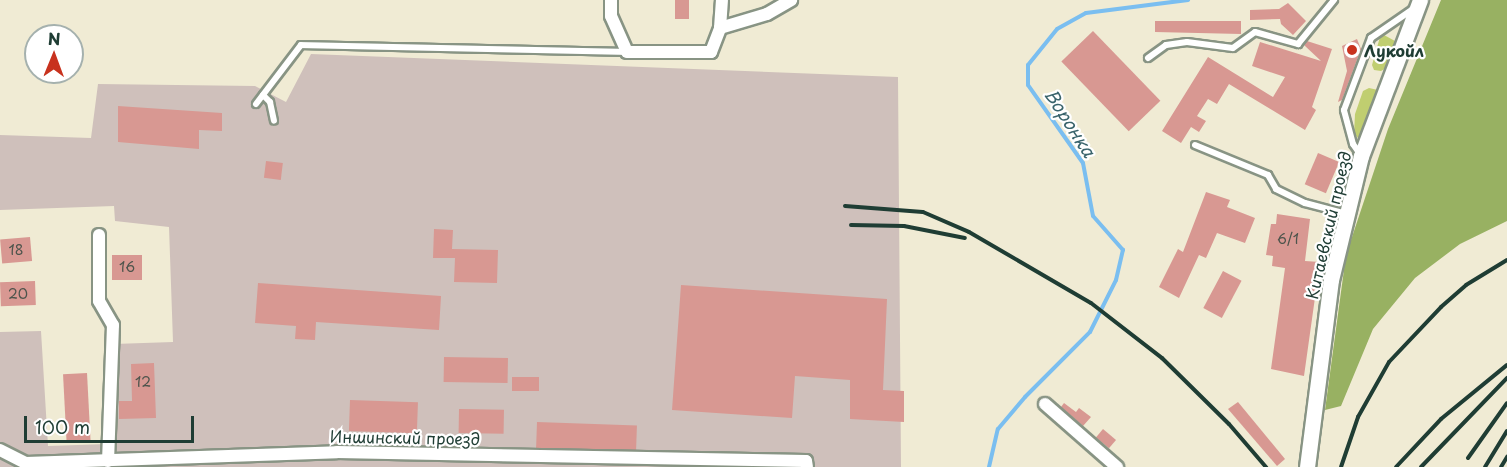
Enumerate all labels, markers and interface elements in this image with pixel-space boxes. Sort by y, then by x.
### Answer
north arrow [24,24,84,84]
text: N [48,26,61,50]
place label: Лукойл [1364,40,1424,60]
marker: Лукойл [1345,43,1359,57]
water label: Воронка [1040,85,1100,161]
street label: Китаевский проезд [1302,149,1354,301]
house number: 6/1 [1277,231,1299,247]
house number: 18 [8,242,24,258]
house number: 16 [119,259,135,275]
house number: 20 [8,286,28,302]
house number: 12 [135,374,151,390]
scale bar [27,404,196,442]
text: 100 m [35,413,90,440]
street label: Иншинский проезд [330,426,480,448]

